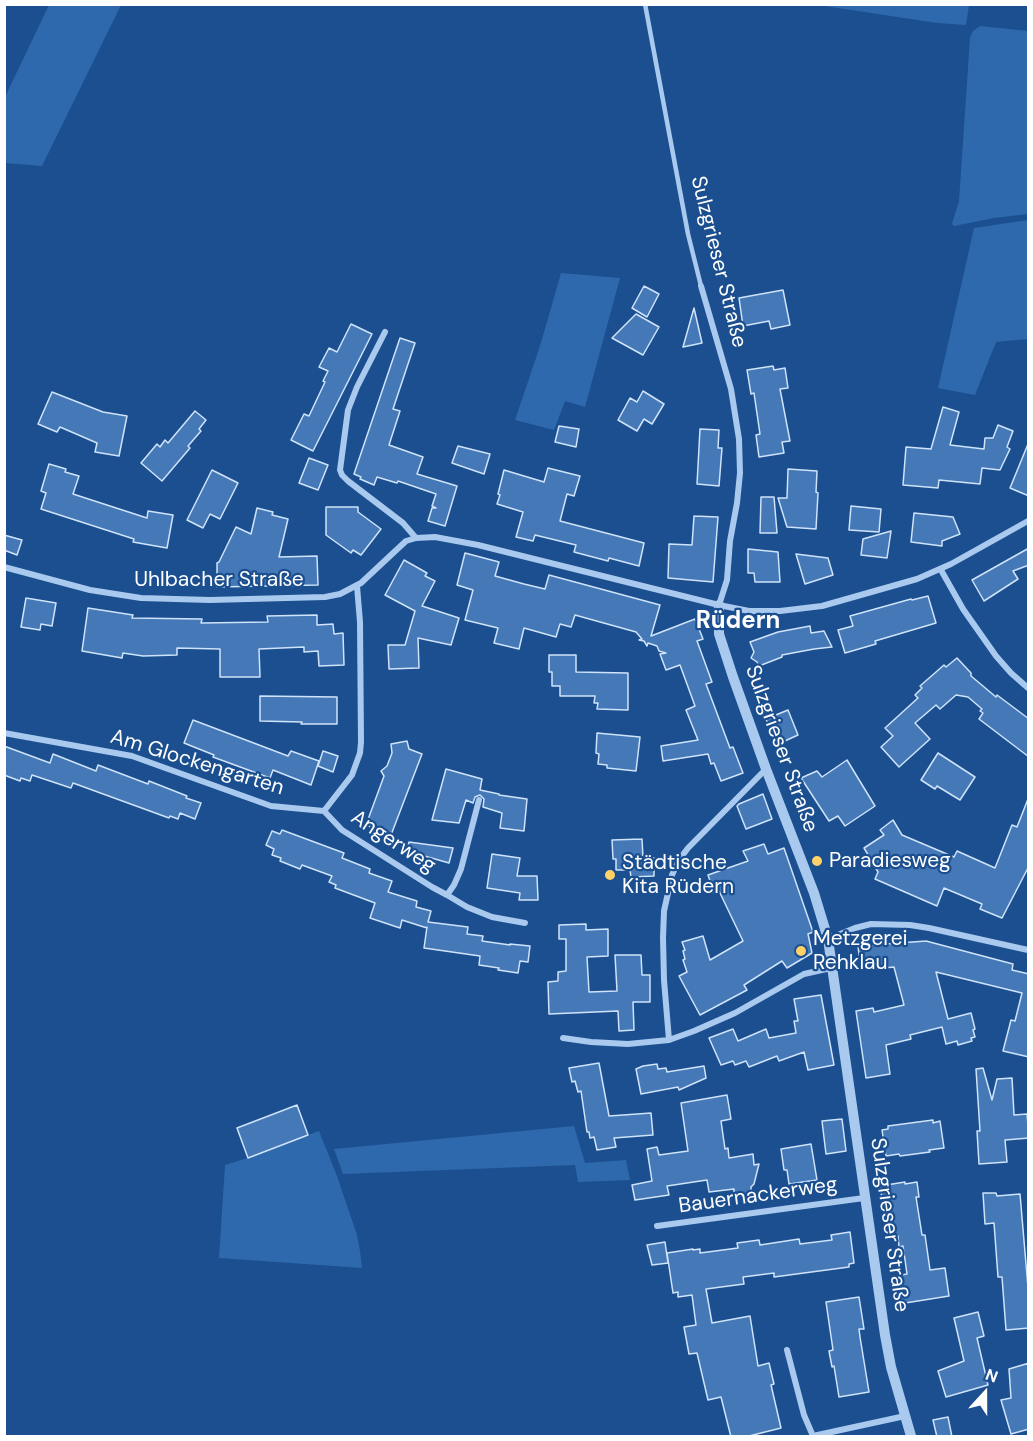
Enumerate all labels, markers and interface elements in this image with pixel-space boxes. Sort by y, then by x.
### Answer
street label: Sulzgrieser Straße [684,174,752,350]
street label: Uhlbacher Straße [134,567,304,593]
district label: Rüdern [696,608,780,636]
street label: Sulzgrieser Straße [739,662,823,836]
street label: Am Glockengarten [107,725,287,801]
street label: Angerweg [346,805,440,879]
place label: Paradiesweg [829,848,951,874]
place label: Städtische Kita Rüdern [622,850,734,900]
marker: Paradiesweg [810,854,824,868]
marker: Städtische Kita Rüdern [603,868,617,882]
place label: Metzgerei Rehklau [813,926,908,976]
marker: Metzgerei Rehklau [794,944,808,958]
street label: Sulzgrieser Straße [864,1136,914,1314]
street label: Bauernackerweg [677,1172,839,1220]
north arrow [955,1363,1015,1423]
text: N [982,1364,1001,1388]

